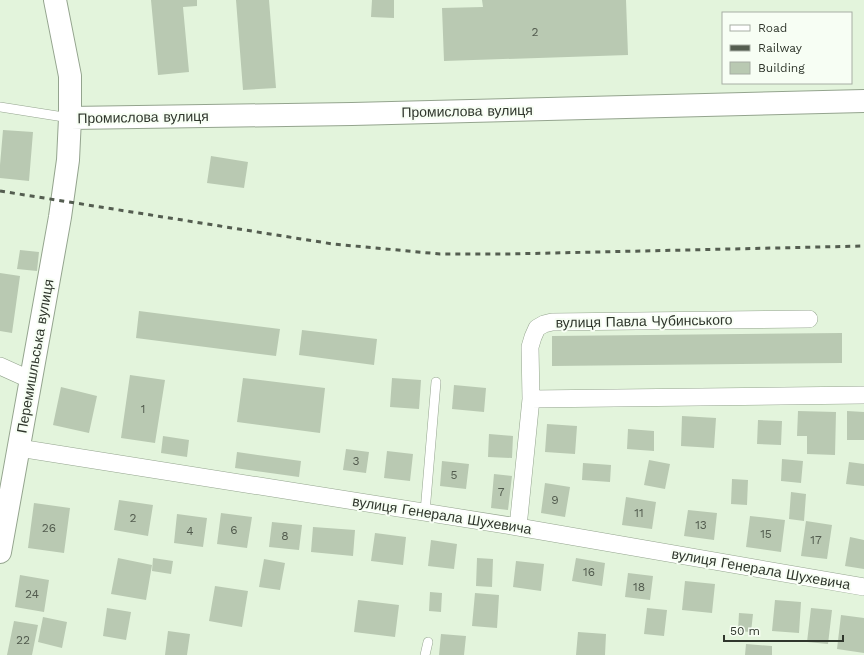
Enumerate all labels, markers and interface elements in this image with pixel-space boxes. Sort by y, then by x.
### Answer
legend [722,12,852,84]
text: Road [758,21,787,35]
house number: 2 [532,25,539,39]
text: Railway [758,41,803,55]
text: Building [758,61,805,75]
street label: Промислова вулиця [401,102,533,120]
street label: Промислова вулиця [77,108,209,126]
street label: Перемишльська вулиця [14,278,56,434]
street label: вулиця Павла Чубинського [555,311,733,331]
house number: 1 [141,402,145,416]
house number: 3 [353,454,360,468]
house number: 5 [451,468,458,482]
house number: 7 [498,485,505,499]
street label: вулиця Генерала Шухевича [351,493,533,537]
house number: 9 [551,493,559,507]
house number: 11 [634,506,644,520]
house number: 2 [130,511,137,525]
house number: 13 [695,518,707,532]
house number: 26 [42,521,56,535]
house number: 6 [230,523,238,537]
house number: 4 [186,524,194,538]
house number: 15 [760,527,772,541]
house number: 8 [281,529,289,543]
house number: 17 [810,533,822,547]
street label: вулиця Генерала Шухевича [670,545,852,593]
house number: 16 [583,565,595,579]
house number: 18 [633,580,645,594]
house number: 24 [25,587,39,601]
scale bar [724,617,843,643]
text: 50 m [730,624,760,638]
house number: 22 [16,633,30,647]

